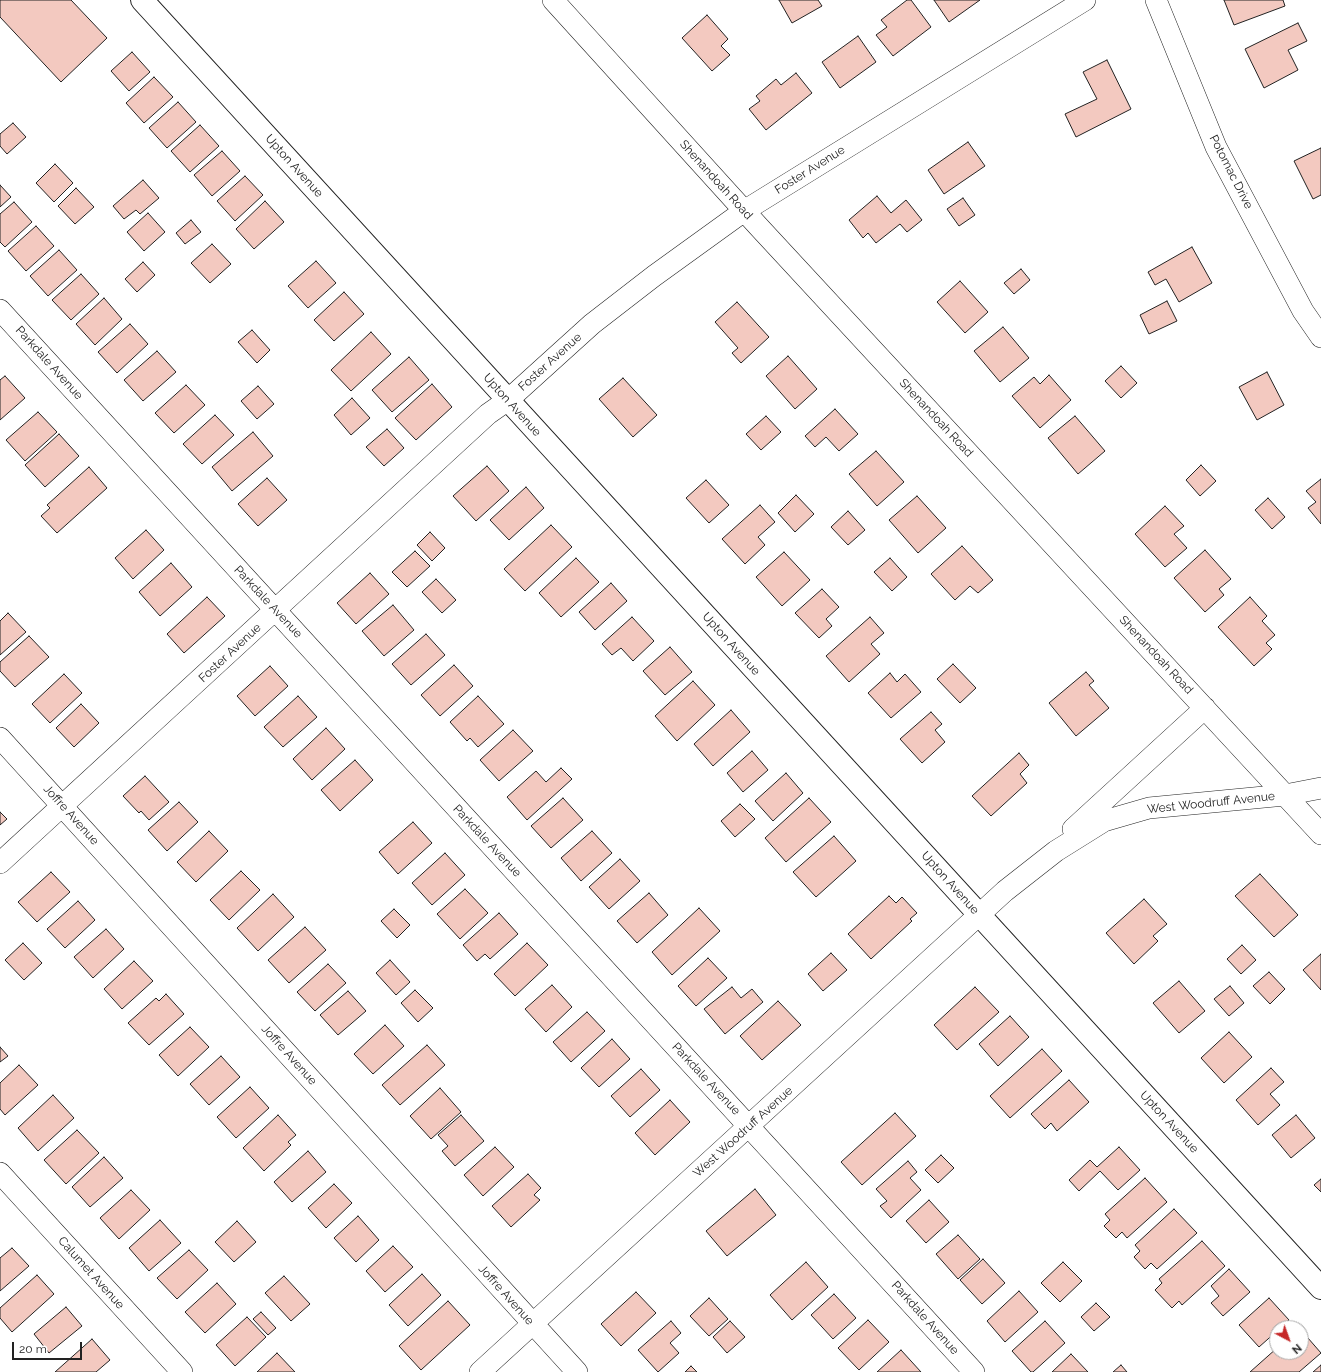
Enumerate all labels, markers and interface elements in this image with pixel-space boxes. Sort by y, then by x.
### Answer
street label: Upton Avenue [262,132,326,200]
street label: Potomac Drive [1206,133,1256,211]
street label: Shenandoah Road [677,137,755,223]
street label: Foster Avenue [772,143,848,197]
street label: Parkdale Avenue [12,323,86,403]
street label: Foster Avenue [515,330,585,394]
street label: Upton Avenue [480,371,544,439]
street label: Shenandoah Road [896,376,976,460]
street label: Parkdale Avenue [231,563,305,641]
street label: Upton Avenue [699,610,763,678]
street label: Shenandoah Road [1116,613,1196,697]
street label: Foster Avenue [196,620,264,686]
street label: Joffre Avenue [40,782,102,848]
street label: West Woodruff Avenue [1146,789,1276,817]
street label: Parkdale Avenue [450,802,524,880]
street label: Upton Avenue [918,849,982,917]
street label: Joffre Avenue [258,1022,320,1088]
street label: Parkdale Avenue [669,1040,743,1118]
street label: West Woodruff Avenue [690,1084,796,1180]
street label: Upton Avenue [1137,1088,1201,1156]
street label: Calumet Avenue [55,1234,127,1312]
street label: Joffre Avenue [475,1262,537,1328]
street label: Parkdale Avenue [888,1278,962,1358]
north arrow [1269,1320,1309,1360]
scale bar [14,1334,84,1360]
text: N [1289,1341,1304,1356]
text: 20 m [19,1342,47,1356]

